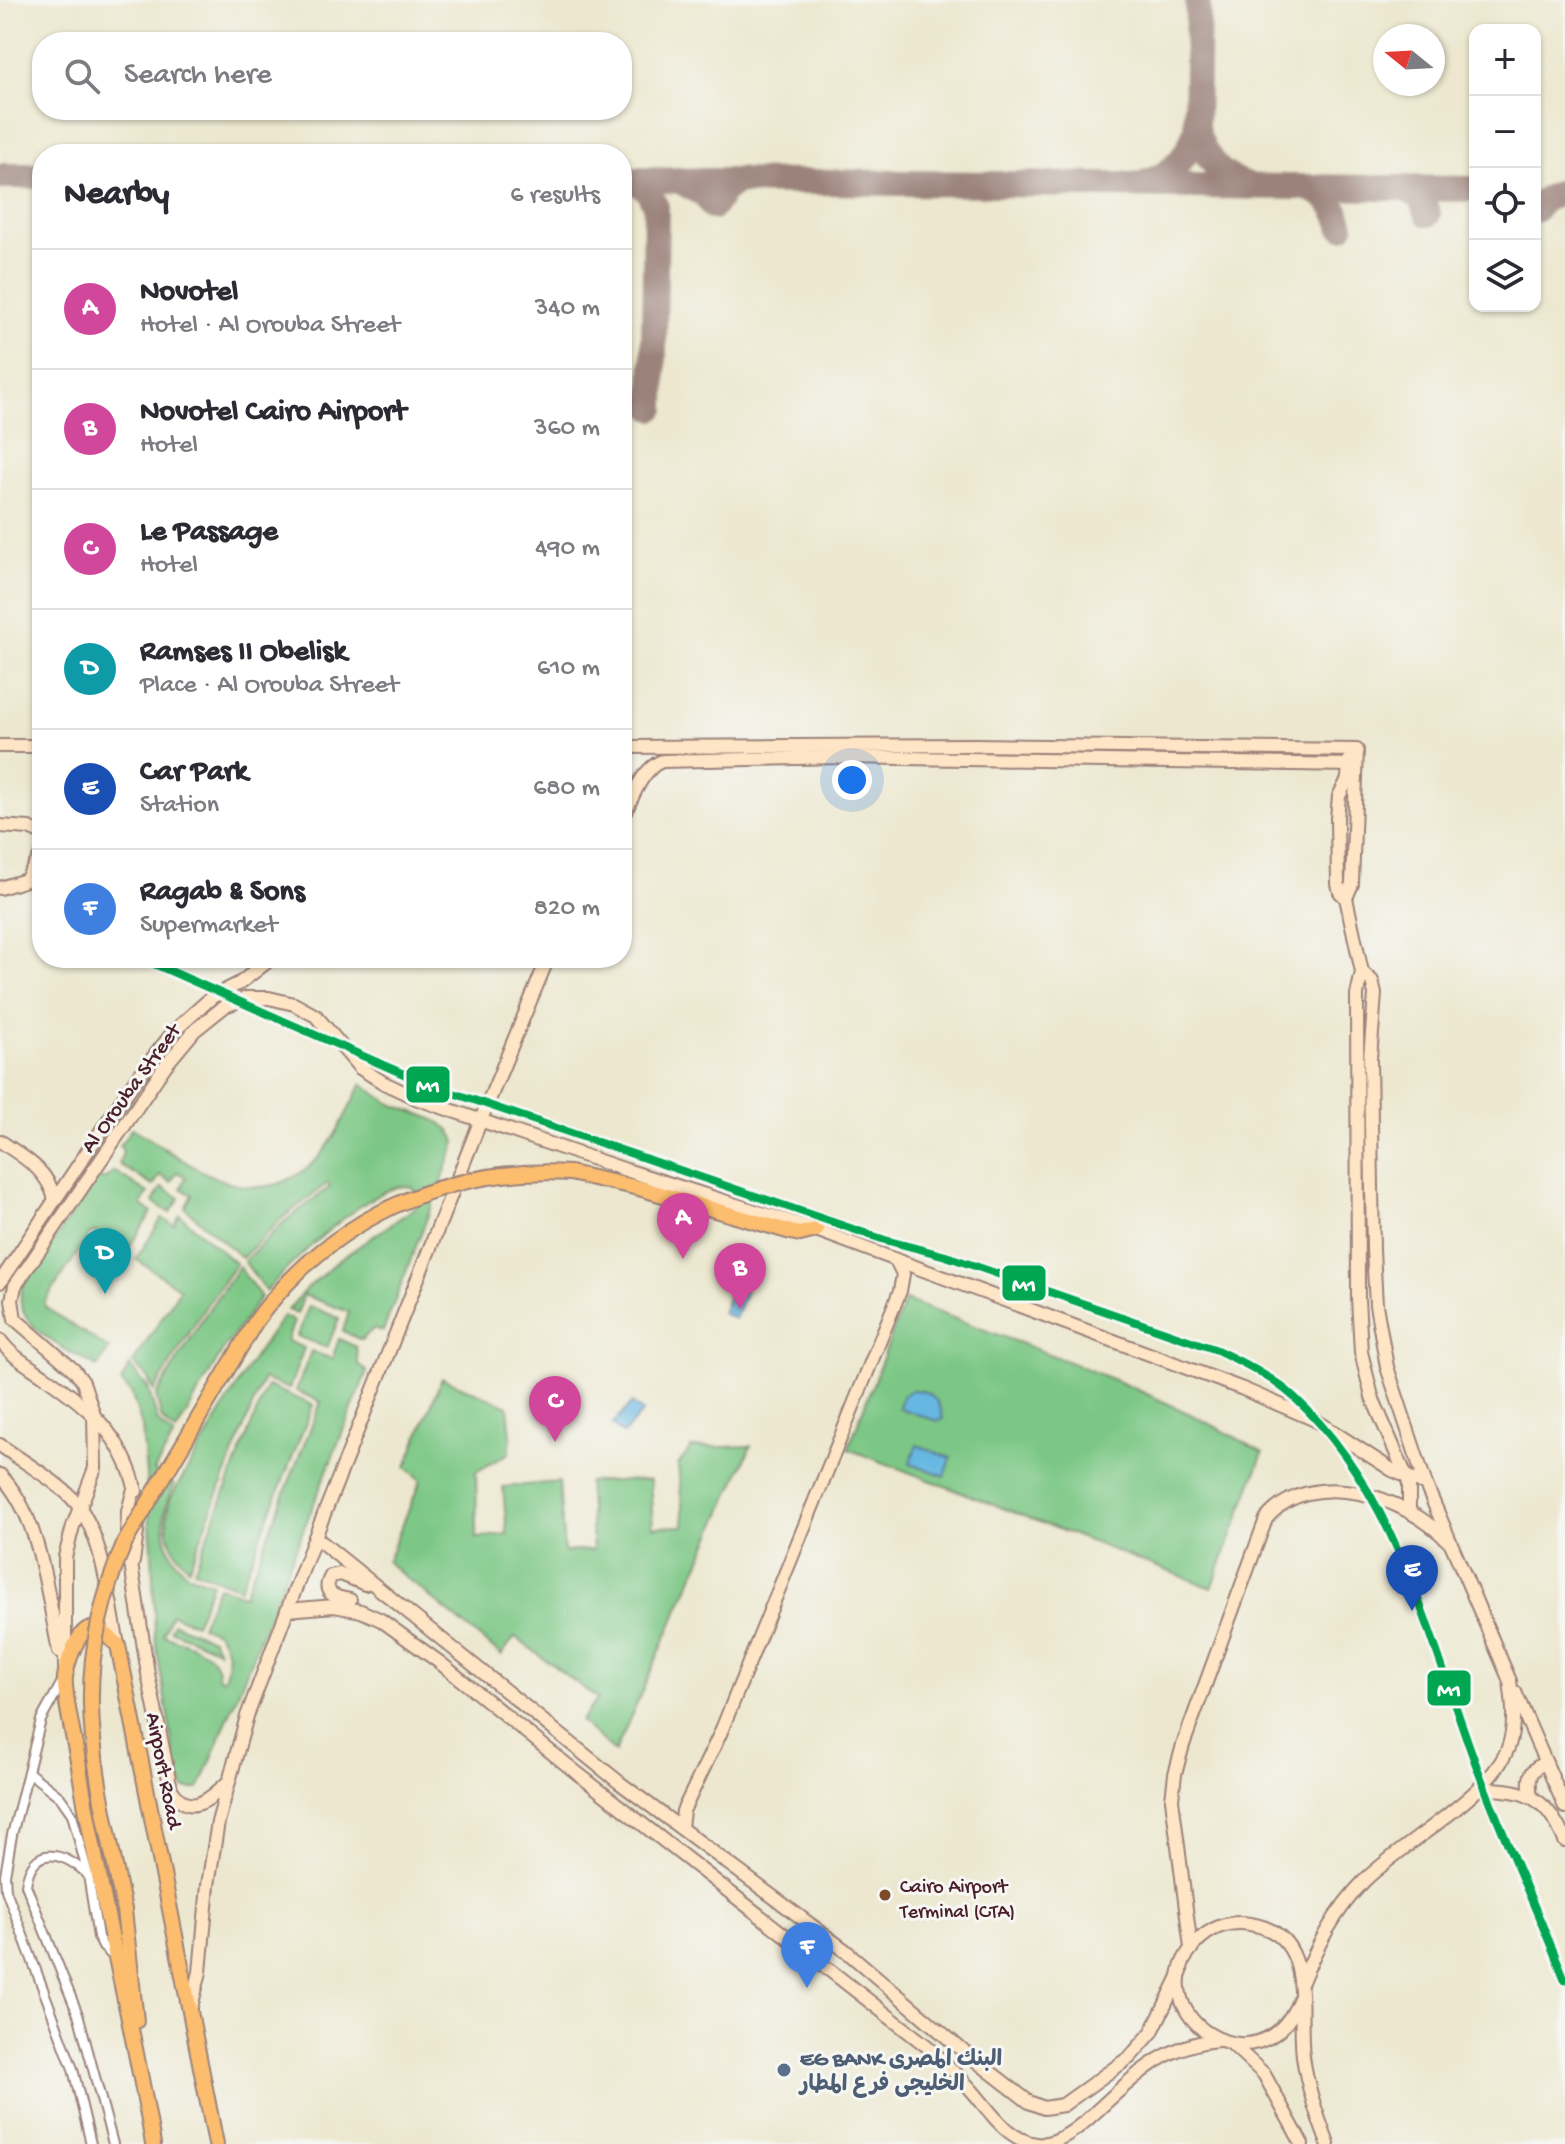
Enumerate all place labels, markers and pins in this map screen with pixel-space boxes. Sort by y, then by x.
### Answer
pin: A [657,1193,709,1259]
pin: D [79,1228,131,1294]
pin: B [714,1243,766,1309]
pin: C [529,1376,581,1442]
pin: E [1386,1545,1438,1611]
place label: Cairo Airport Terminal (CTA) [899,1877,1015,1925]
marker: Cairo Airport Terminal (CTA) [877,1887,893,1903]
pin: F [781,1922,833,1988]
place label: EG BANK البنك المصرى الخليجى فرع المطار [798,2048,1002,2099]
marker: EG BANK البنك المصرى الخليجى فرع المطار [775,2061,793,2079]

